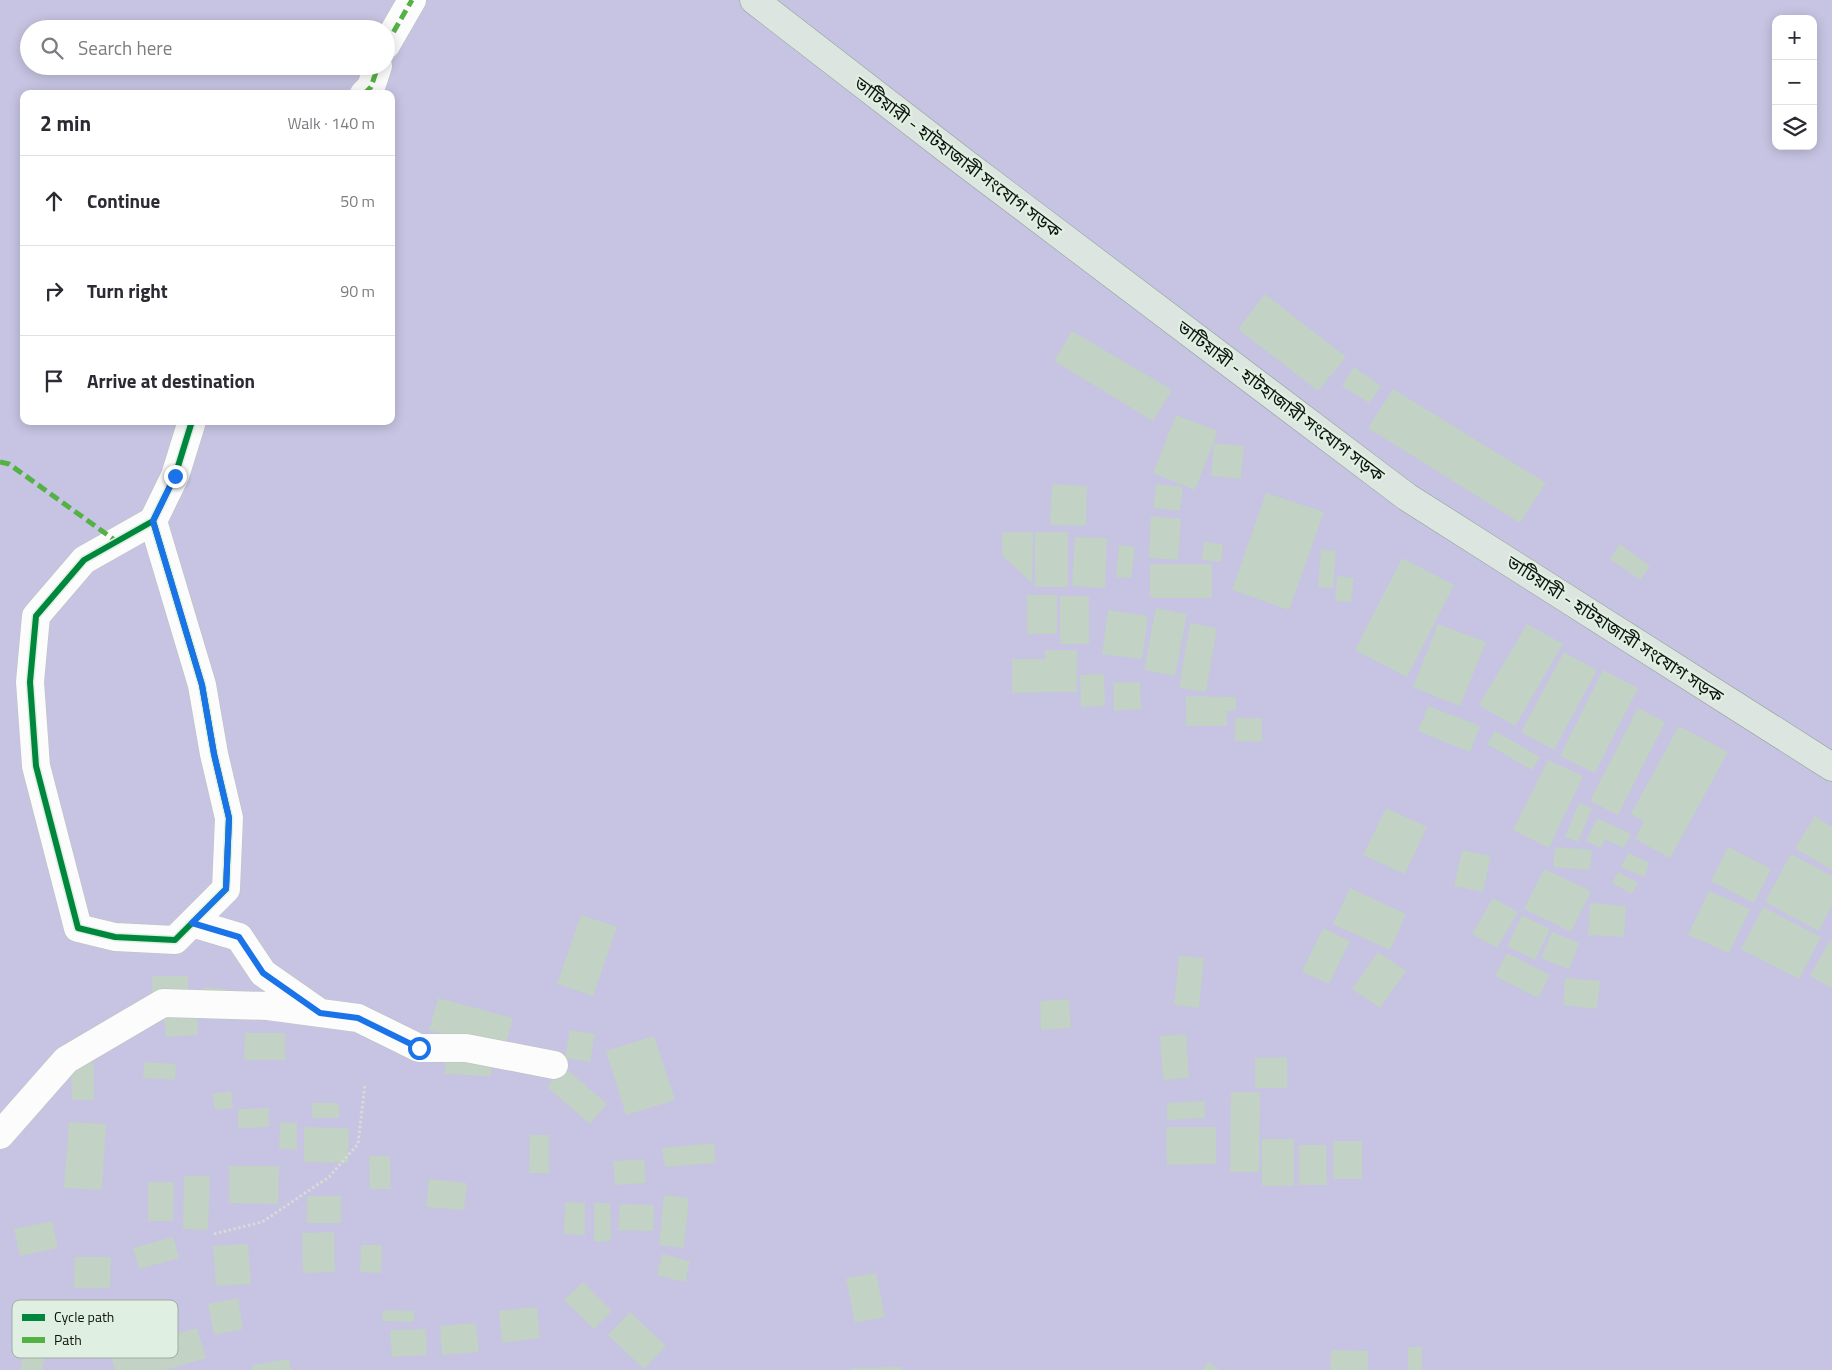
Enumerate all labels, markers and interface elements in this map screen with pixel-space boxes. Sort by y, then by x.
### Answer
map controls [1772,15,1817,150]
button: + [1772,15,1817,60]
search box [20,20,395,75]
text: Search here [78,33,172,62]
icon: search [38,34,66,62]
button: − [1772,60,1817,105]
street label: ভাটিয়ারী - হাটহাজারী সংযোগ সড়ক [848,69,1068,244]
button: layers [1772,105,1817,150]
text: 2 min [40,107,91,139]
text: Walk · 140 m [287,111,375,135]
text: Continue [87,186,160,215]
icon: ahead [40,187,68,215]
text: 50 m [340,189,375,213]
text: Turn right [87,276,168,305]
icon: right [40,277,68,305]
text: 90 m [340,279,375,303]
street label: ভাটিয়ারী - হাটহাজারী সংযোগ সড়ক [1171,313,1391,488]
text: Arrive at destination [87,366,255,395]
icon: arrive [40,367,68,395]
route end [164,465,187,488]
street label: ভাটিয়ারী - হাটহাজারী সংযোগ সড়ক [1500,548,1729,710]
route start [408,1037,431,1060]
legend [12,1300,178,1358]
text: Cycle path [54,1306,114,1327]
text: Path [54,1329,82,1350]

